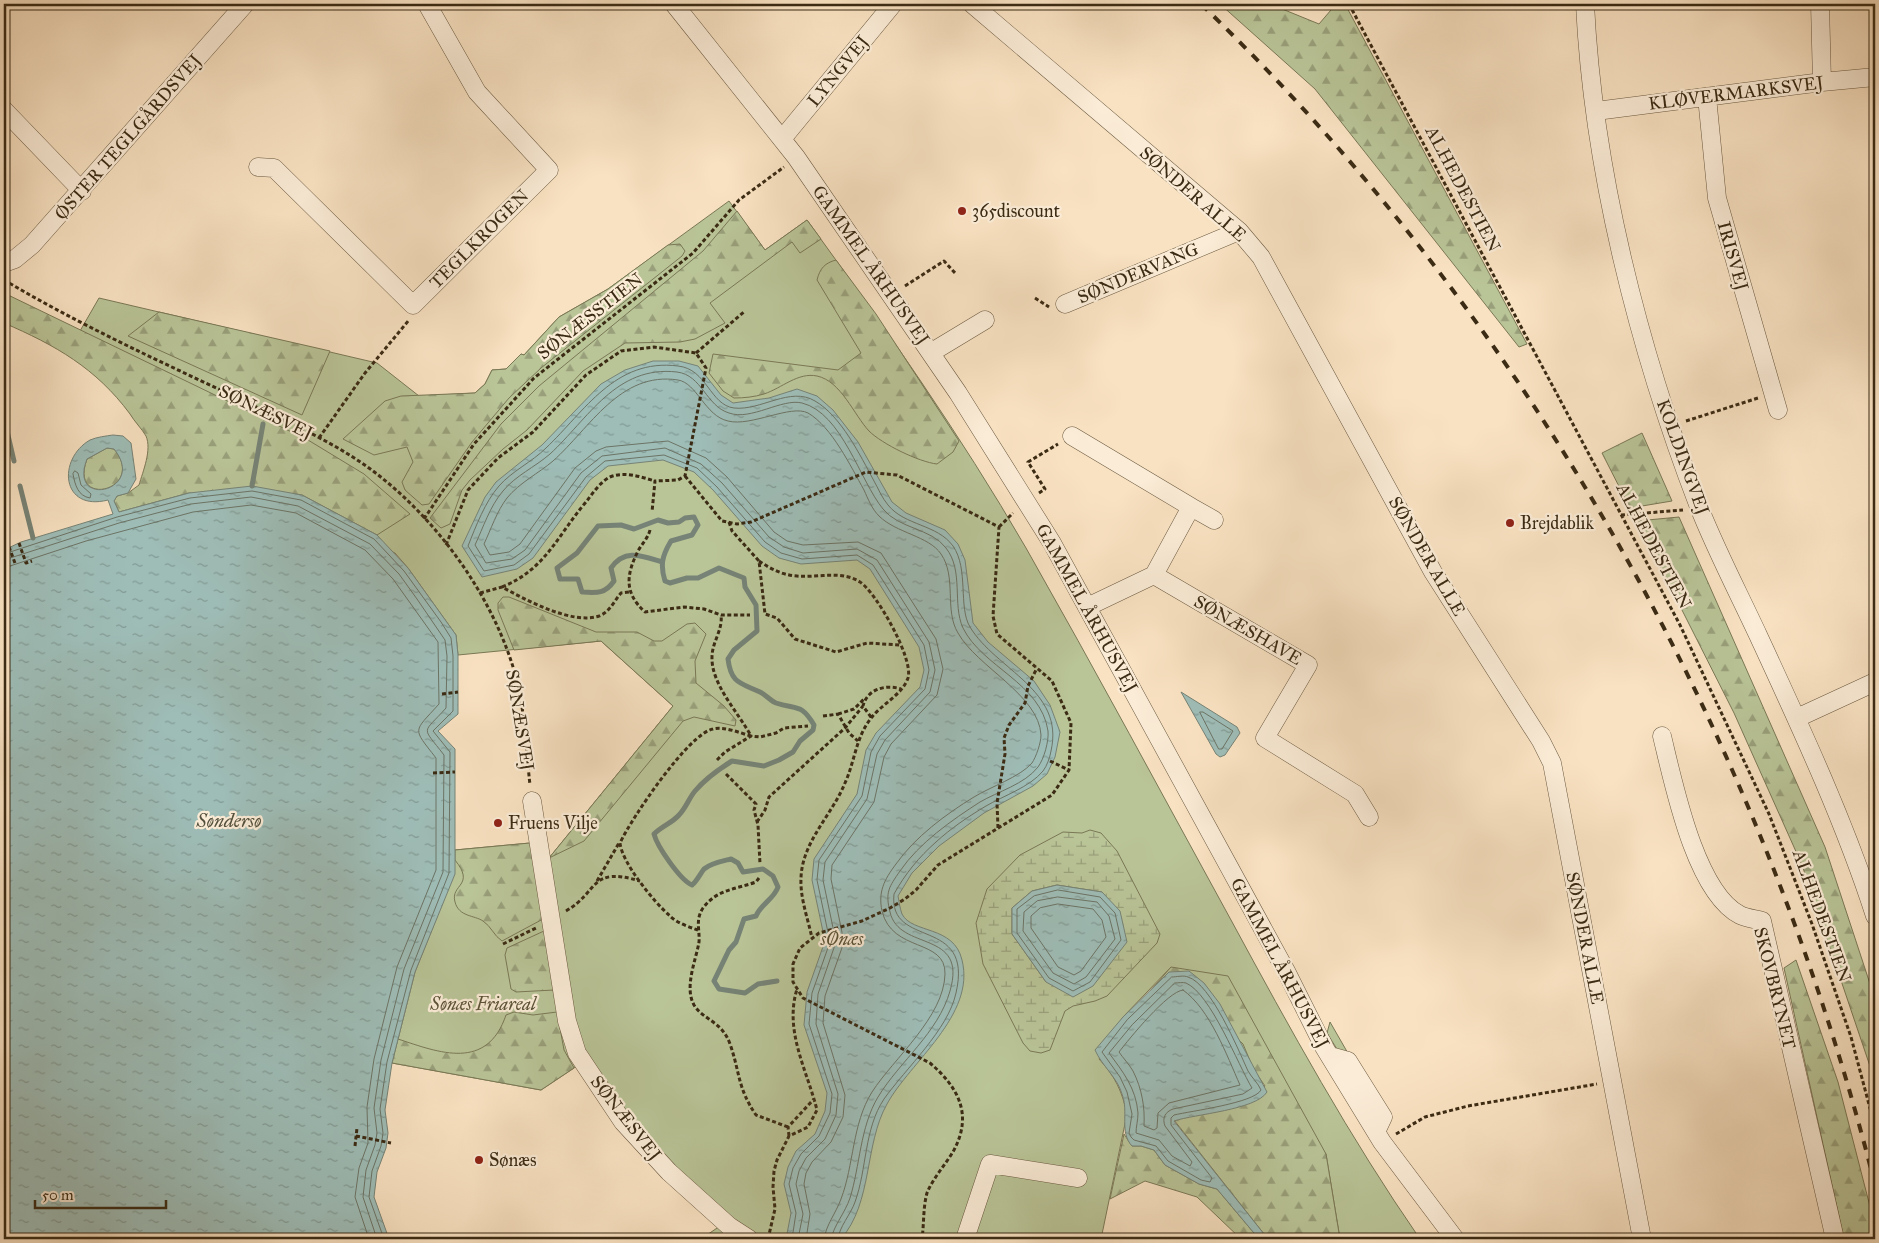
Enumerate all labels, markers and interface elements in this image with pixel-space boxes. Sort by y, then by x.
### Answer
street label: LYNGVEJ [803,30,875,112]
street label: ØSTER TEGLGÅRDSVEJ [50,49,207,225]
street label: KLØVERMARKSVEJ [1647,71,1826,116]
street label: ALHEDESTIEN [1420,121,1505,256]
street label: SØNDER ALLE [1135,142,1251,246]
street label: GAMMEL ÅRHUSVEJ [807,181,935,350]
street label: TEGLKROGEN [425,185,533,293]
place label: 365discount [972,200,1060,222]
marker: 365discount [956,205,968,217]
street label: IRISVEJ [1712,219,1754,294]
street label: SØNDERVANG [1074,238,1202,308]
street label: SØNÆSSTIEN [533,268,647,364]
street label: SØNÆSVEJ [215,380,317,445]
street label: KOLDINGVEJ [1651,396,1714,519]
street label: ALHEDESTIEN [1611,478,1696,613]
street label: SØNDER ALLE [1384,492,1470,620]
place label: Brejdablik [1520,512,1594,534]
marker: Brejdablik [1504,517,1516,529]
street label: GAMMEL ÅRHUSVEJ [1030,520,1143,697]
street label: SØNÆSHAVE [1190,590,1306,670]
street label: SØNÆSVEJ [500,668,539,773]
water label: Søndersø [195,809,262,832]
place label: Fruens Vilje [508,812,598,834]
marker: Fruens Vilje [492,817,504,829]
street label: ALHEDESTIEN [1787,846,1856,985]
street label: SØNDER ALLE [1561,870,1609,1006]
street label: GAMMEL ÅRHUSVEJ [1225,874,1335,1053]
street label: SKOVBRYNET [1749,925,1801,1051]
park label: sØnæs [820,928,864,950]
park label: Sønæs Friareal [429,993,538,1015]
street label: SØNÆSVEJ [585,1071,667,1166]
place label: Sønæs [489,1149,537,1171]
marker: Sønæs [473,1154,485,1166]
scale bar [35,1178,166,1210]
text: 50 m [42,1186,74,1204]

